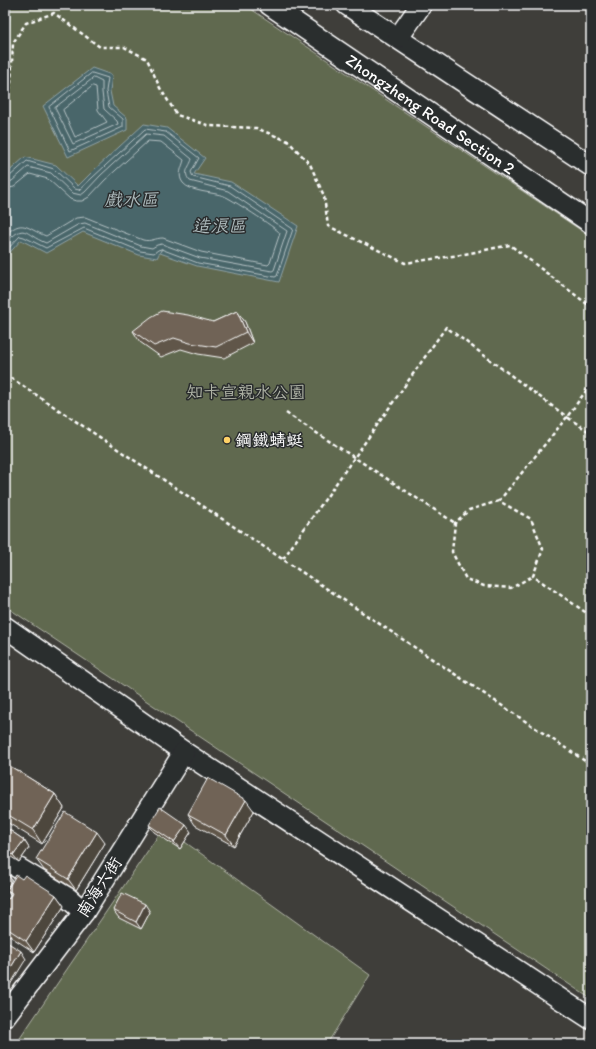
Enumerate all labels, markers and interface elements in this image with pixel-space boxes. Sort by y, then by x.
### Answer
street label: Zhongzheng Road Section 2 [342,50,519,178]
water label: 戲水區 [104,189,159,211]
water label: 造浪區 [192,215,247,237]
park label: 知卡宣親水公園 [187,382,306,402]
place label: 鋼鐵蜻蜓 [235,430,303,450]
marker: 鋼鐵蜻蜓 [222,435,232,445]
street label: 南海六街 [72,853,126,921]

